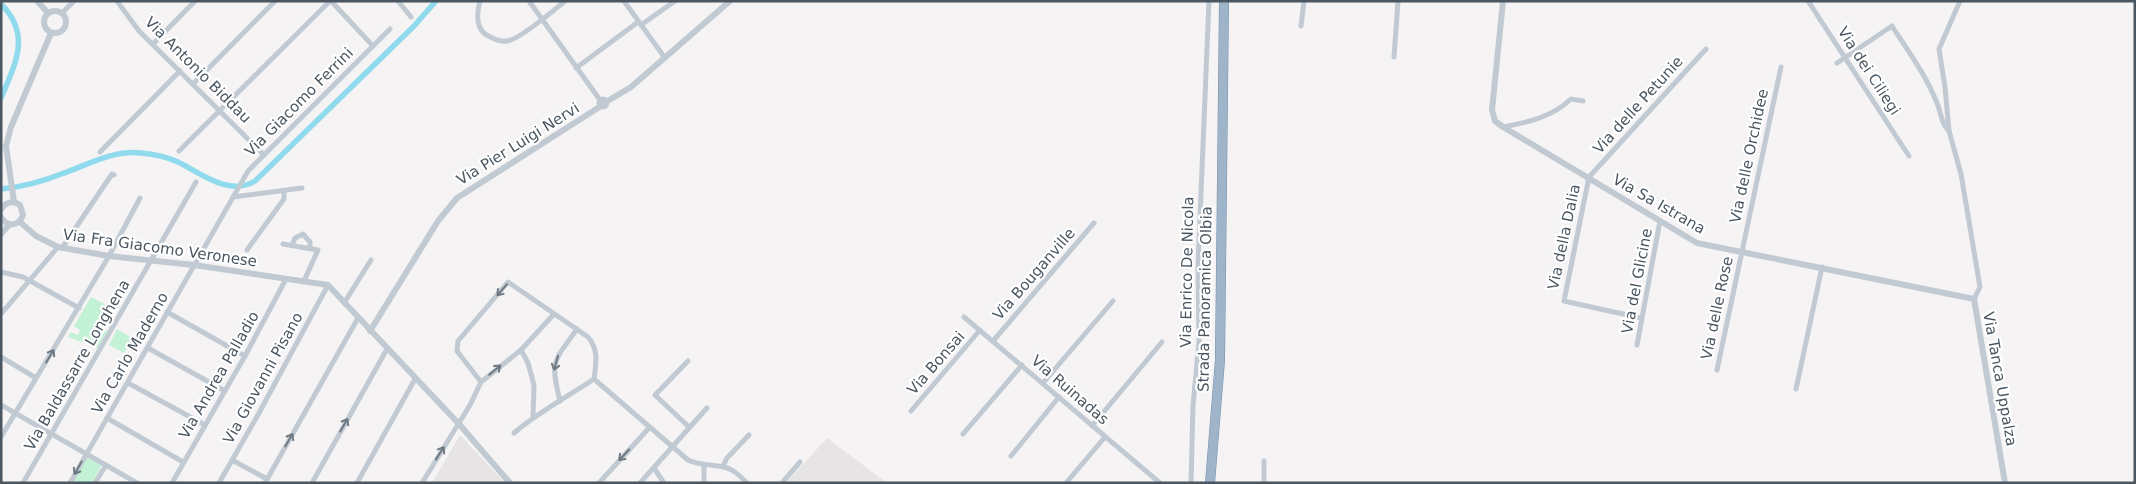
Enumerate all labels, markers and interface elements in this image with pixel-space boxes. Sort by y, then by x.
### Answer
street label: Via Antonio Biddau [141,13,255,127]
street label: Via dei Ciliegi [1834,23,1904,119]
street label: Via Giacomo Ferrini [241,44,357,160]
street label: Via delle Petunie [1589,52,1687,158]
street label: Via delle Orchidee [1726,87,1772,225]
street label: Via Pier Luigi Nervi [453,99,583,189]
street label: Via Sa Istrana [1610,170,1708,238]
street label: Via della Dalia [1544,183,1584,291]
street label: Via Enrico De Nicola [1177,196,1197,348]
street label: Strada Panoramica Olbia [1194,206,1216,392]
street label: Via Bouganville [989,224,1079,324]
street label: Via Fra Giacomo Veronese [62,225,258,271]
street label: Via del Glicine [1618,227,1656,335]
street label: Via delle Rose [1697,255,1737,361]
street label: Via Baldassarre Longhena [21,276,133,454]
one-way arrow [496,283,507,296]
street label: Via Carlo Maderno [88,289,172,417]
street label: Via Andrea Palladio [175,308,263,442]
street label: Via Giovanni Pisano [219,309,307,447]
street label: Via Tanca Uppalza [1979,310,2021,448]
street label: Via Bonsai [904,328,968,398]
one-way arrow [44,349,55,363]
street label: Via Ruinadas [1028,351,1113,429]
one-way arrow [551,355,561,371]
one-way arrow [488,364,501,376]
one-way arrow [340,419,350,433]
one-way arrow [284,434,294,448]
one-way arrow [436,447,446,461]
one-way arrow [618,449,630,462]
one-way arrow [73,460,83,474]

